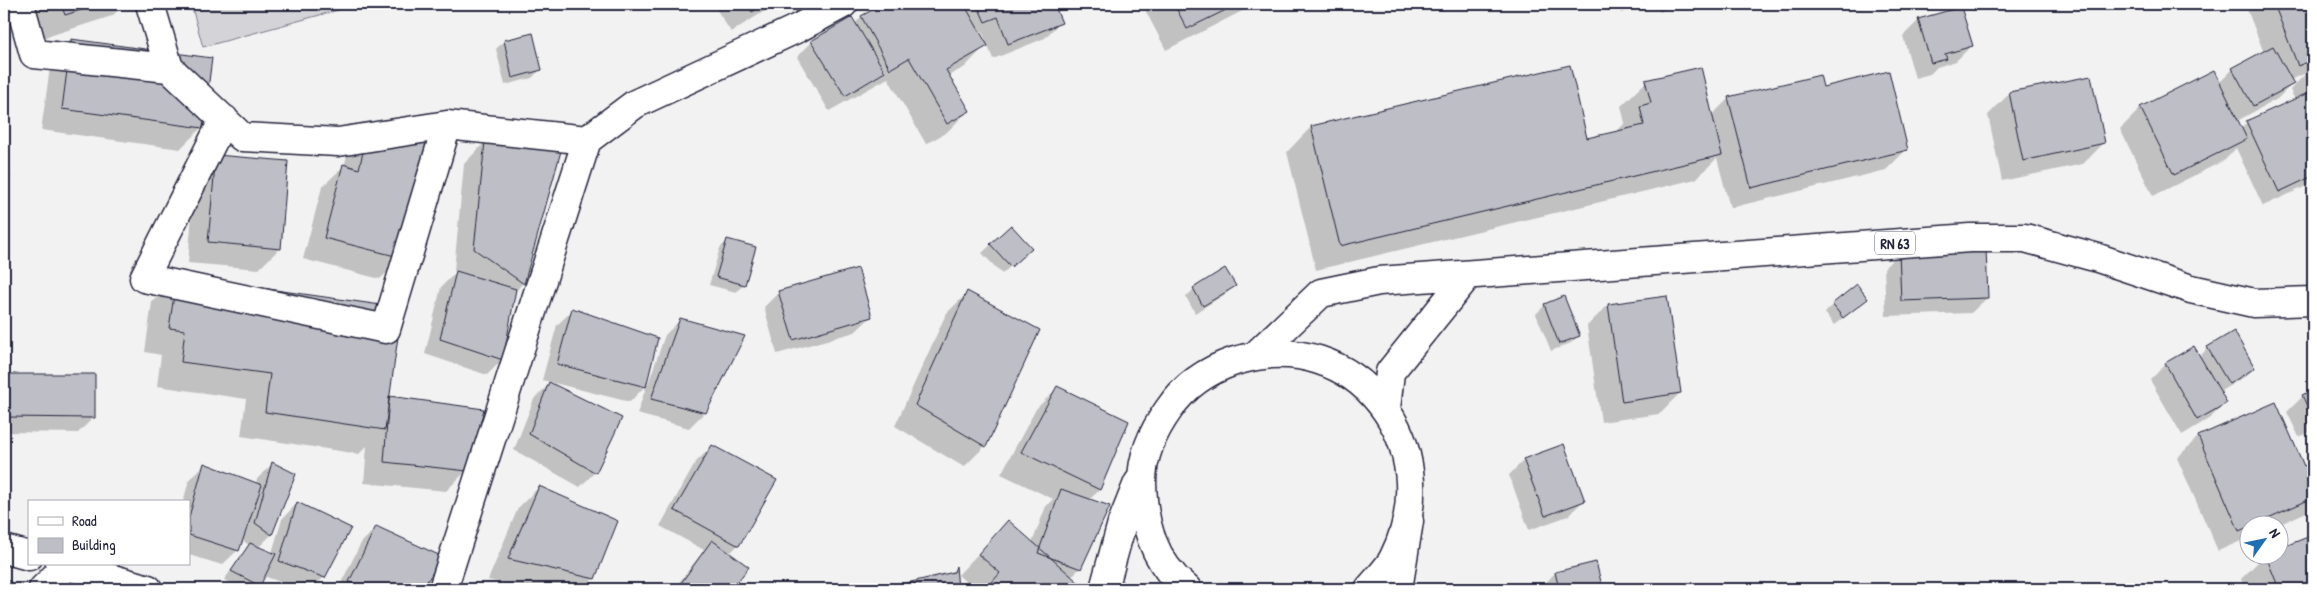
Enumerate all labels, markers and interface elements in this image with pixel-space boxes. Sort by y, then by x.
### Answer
road number: RN 63 [1875,232,1915,254]
legend [28,500,190,566]
text: Road [72,510,97,531]
north arrow [2240,516,2290,566]
text: N [2265,524,2286,541]
text: Building [72,534,116,555]

